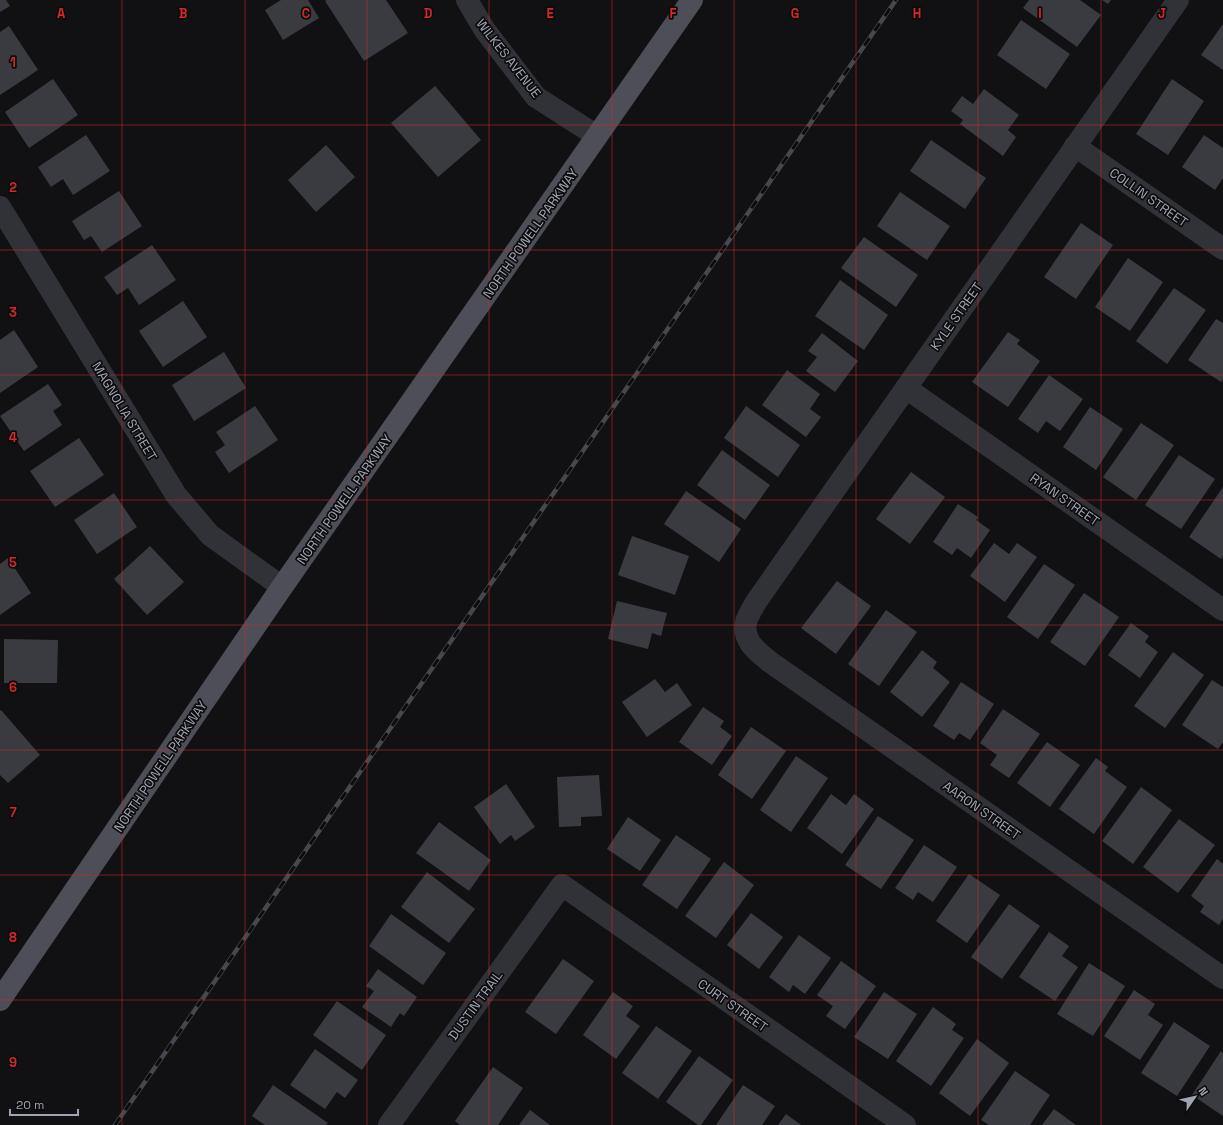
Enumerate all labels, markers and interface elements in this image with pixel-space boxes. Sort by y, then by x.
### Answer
text: A [57,5,66,22]
text: B [179,5,188,22]
text: C [302,5,310,22]
text: D [424,5,433,22]
text: E [546,5,554,22]
text: F [670,5,677,22]
text: G [791,5,799,22]
text: H [913,5,921,22]
text: I [1038,5,1042,22]
text: J [1158,5,1166,22]
street label: WILKES AVENUE [473,15,545,101]
text: 1 [10,54,16,71]
street label: COLLIN STREET [1106,164,1192,231]
street label: NORTH POWELL PARKWAY [479,165,582,302]
text: 2 [9,179,17,196]
street label: KYLE STREET [927,279,986,354]
text: 3 [9,304,17,321]
street label: MAGNOLIA STREET [88,359,161,464]
text: 4 [9,429,17,446]
street label: NORTH POWELL PARKWAY [293,431,396,568]
street label: RYAN STREET [1027,469,1103,530]
text: 5 [9,554,17,571]
text: 6 [9,679,17,696]
street label: NORTH POWELL PARKWAY [110,697,211,835]
street label: AARON STREET [940,777,1024,844]
text: 7 [9,804,17,821]
text: 8 [9,929,17,946]
street label: DUSTIN TRAIL [445,967,506,1043]
street label: CURT STREET [694,975,771,1036]
text: 9 [9,1054,17,1071]
north arrow [1175,1077,1215,1117]
text: N [1195,1084,1211,1098]
scale bar [10,1091,78,1117]
text: 20 m [16,1097,44,1113]

